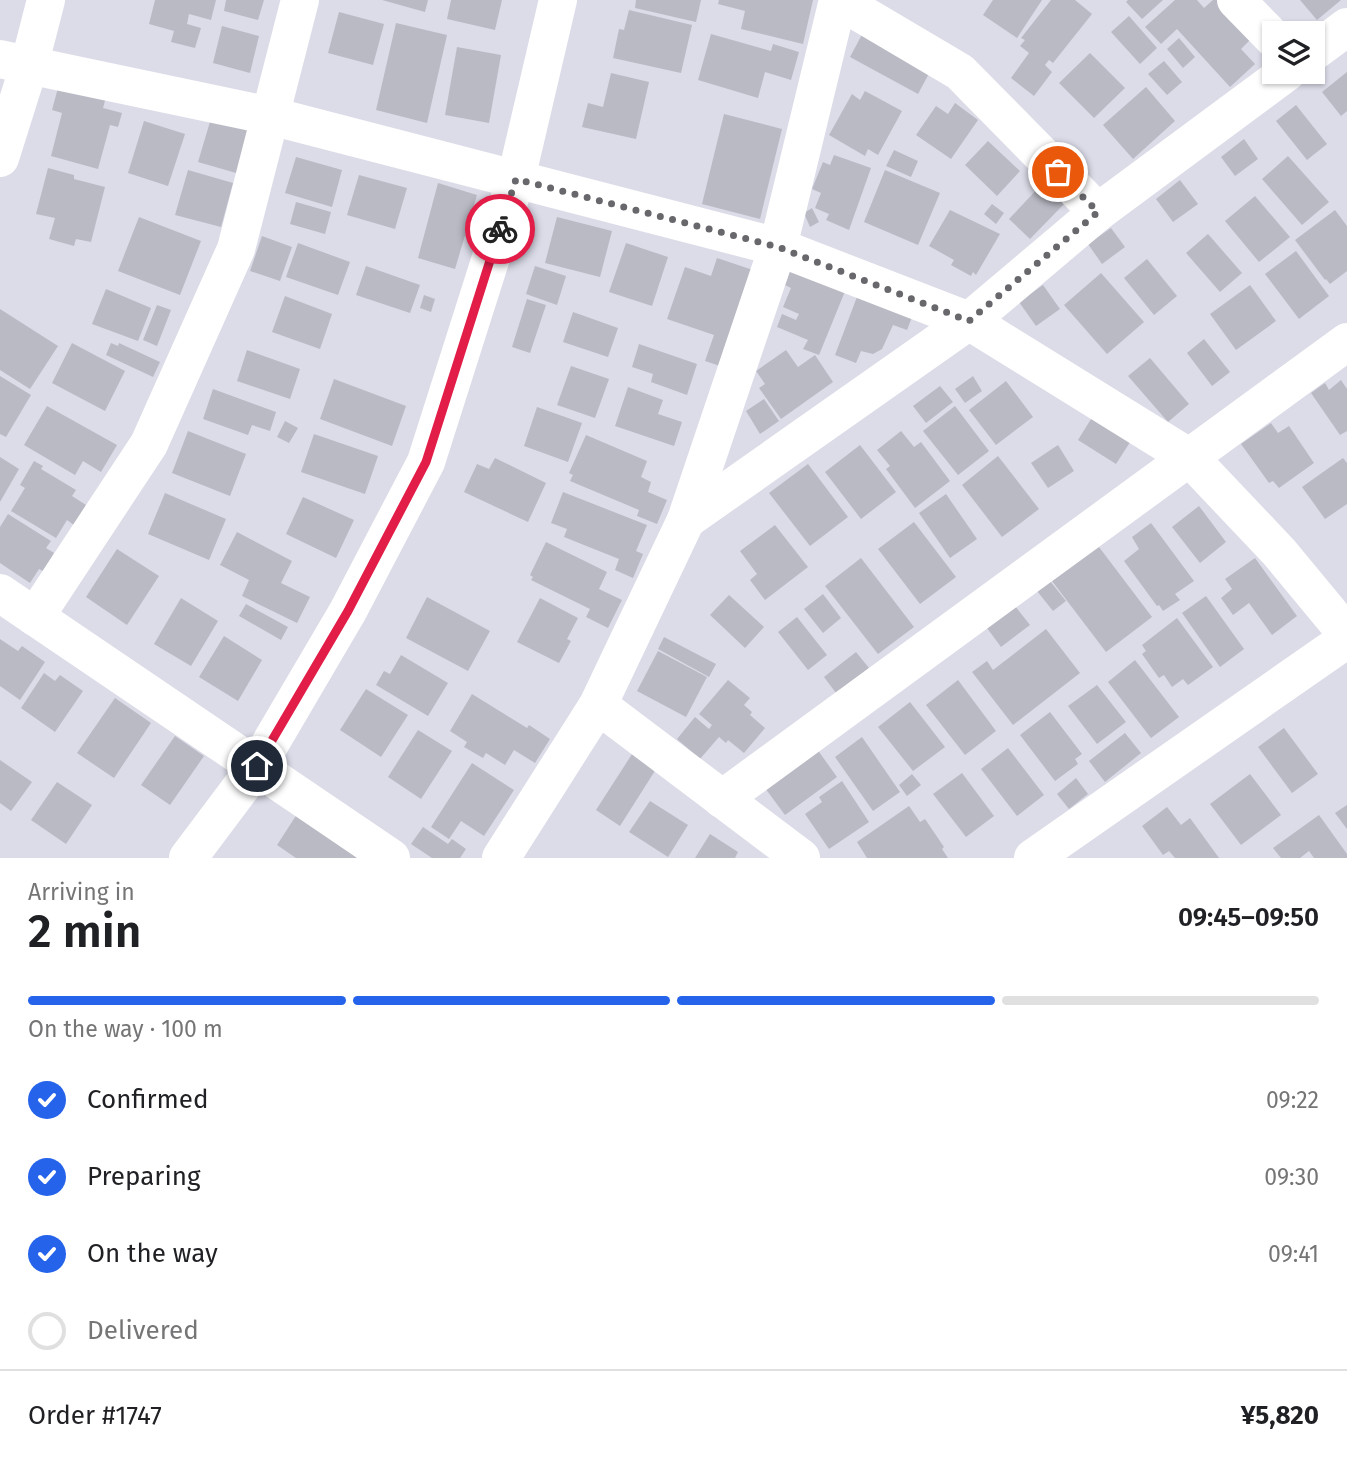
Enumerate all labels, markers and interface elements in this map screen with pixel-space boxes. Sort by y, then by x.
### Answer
map controls [1262,21,1325,84]
button: layers [1262,21,1325,84]
pin [1028,142,1088,202]
icon: bag [1039,153,1077,191]
courier [465,194,535,264]
icon: bike [481,210,519,248]
pin [227,736,287,796]
icon: home [238,747,276,785]
text: Arriving in [28,878,135,906]
text: 09:45–09:50 [1178,902,1319,933]
text: 2 min [28,904,141,959]
text: On the way · 100 m [28,1015,223,1043]
icon: check [28,1081,66,1119]
text: Confirmed [87,1084,208,1115]
text: 09:22 [1266,1086,1319,1114]
icon: check [28,1158,66,1196]
text: Preparing [87,1161,200,1192]
text: 09:30 [1264,1163,1319,1191]
icon: check [28,1235,66,1273]
text: On the way [87,1238,218,1269]
text: 09:41 [1268,1240,1319,1268]
text: Delivered [87,1315,199,1346]
text: Order #1747 [28,1400,162,1431]
text: ¥5,820 [1241,1400,1319,1431]

